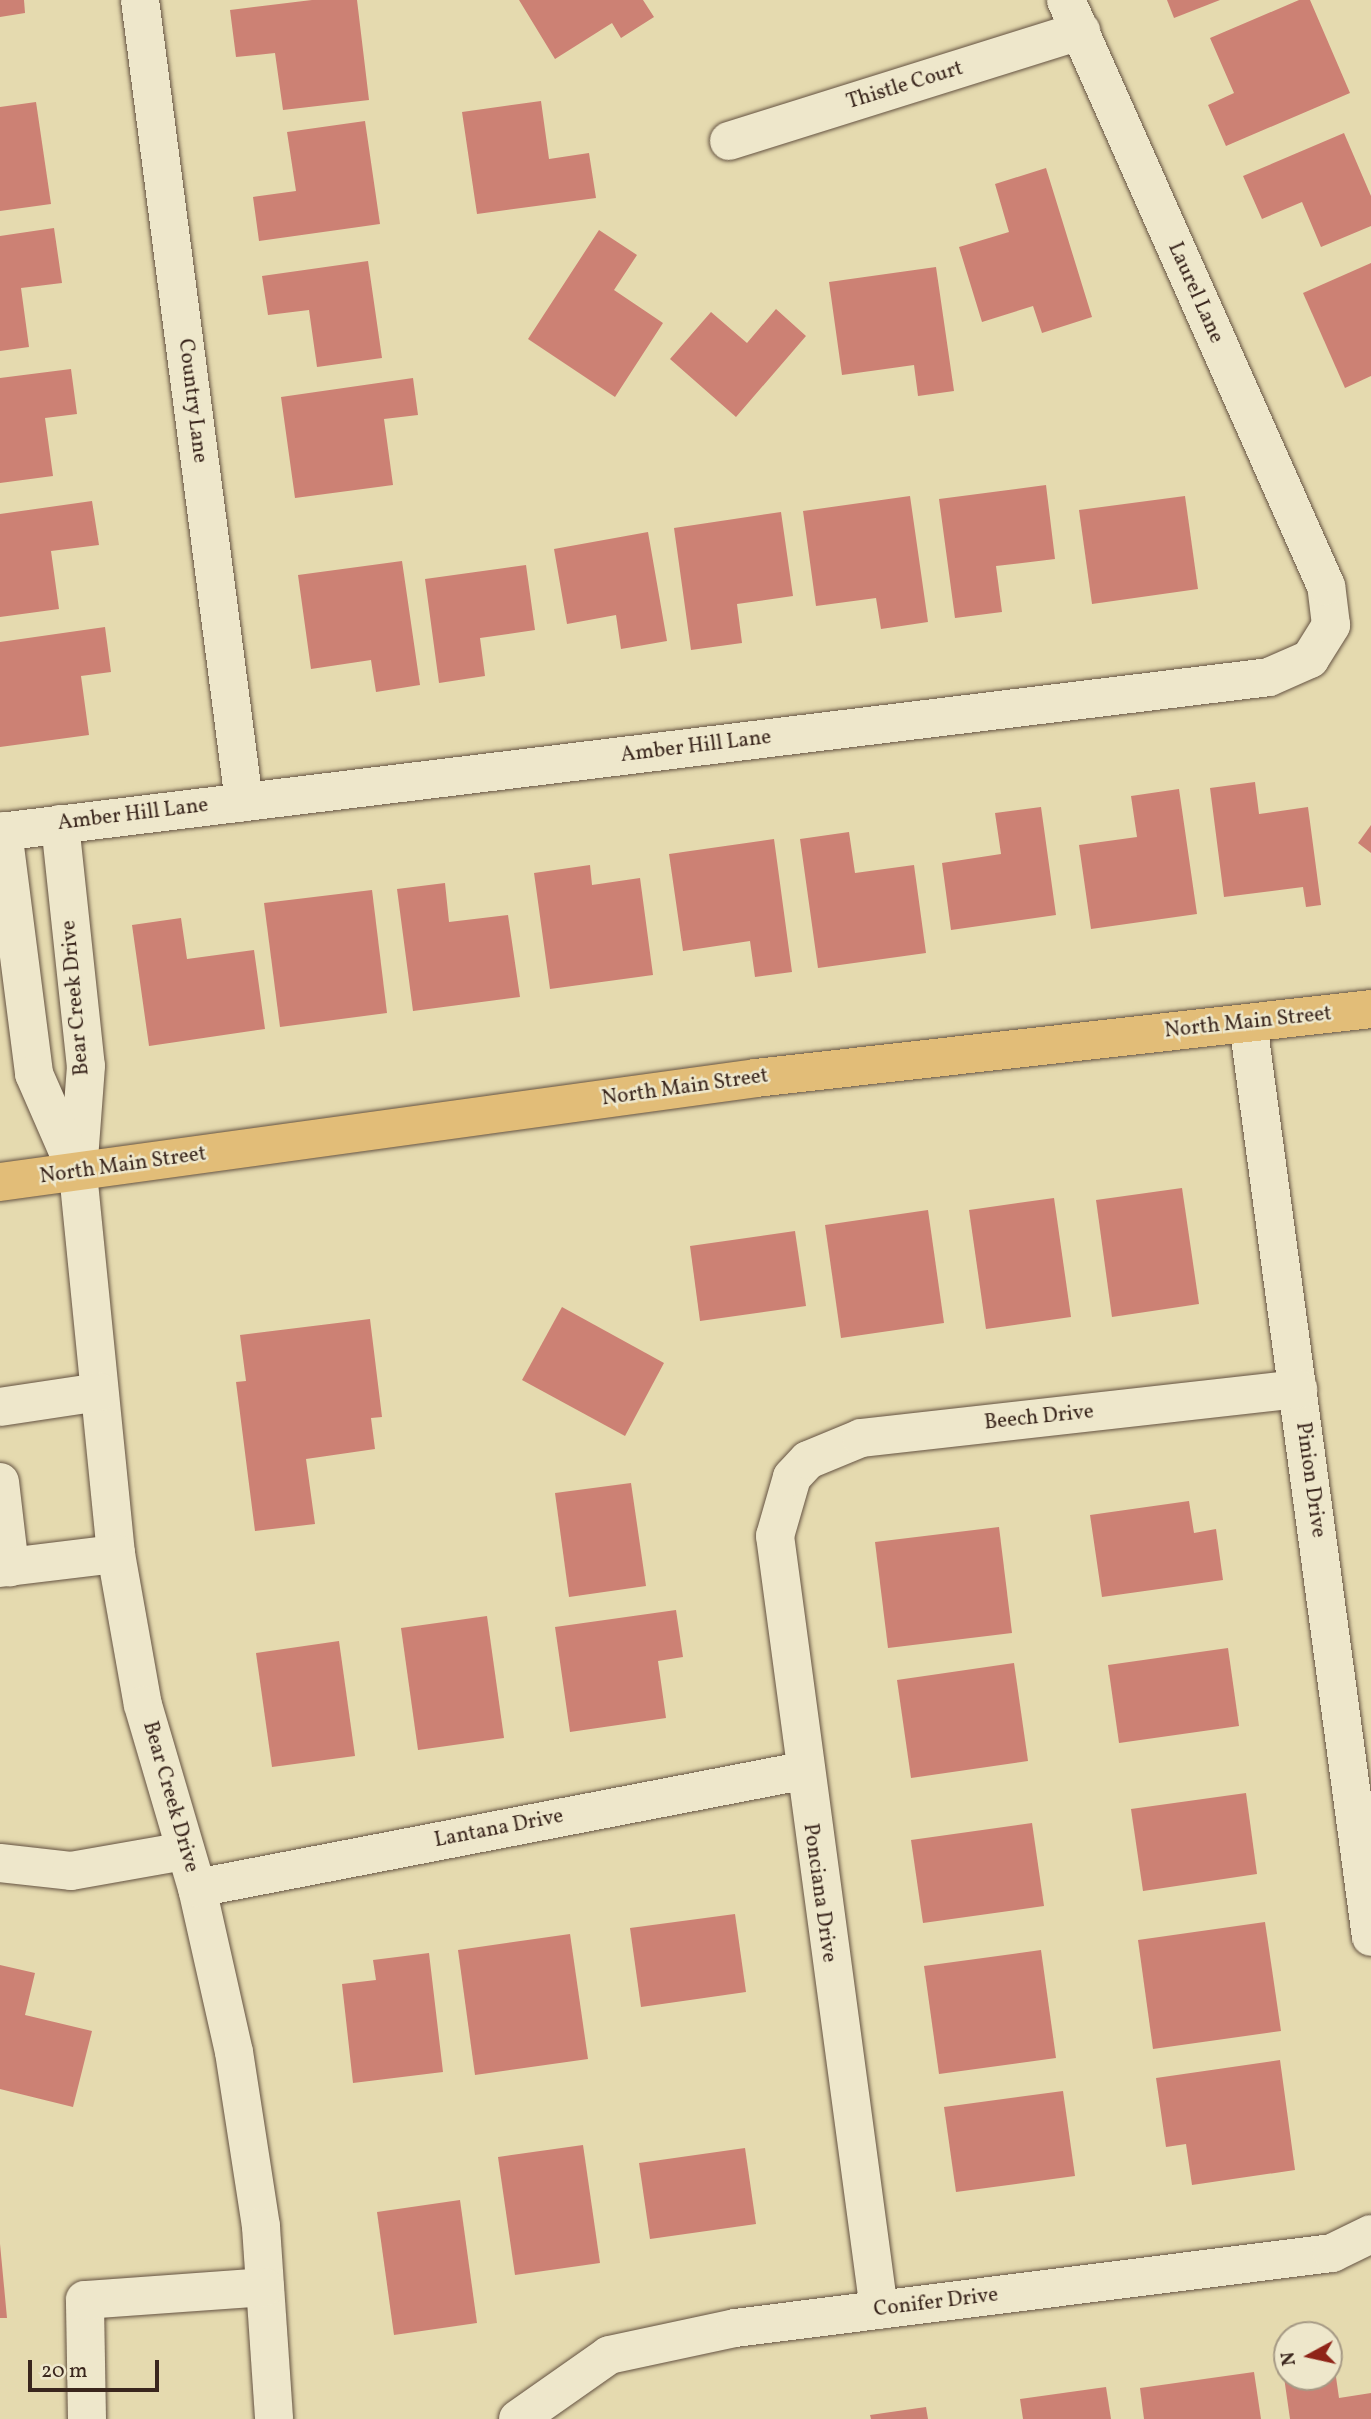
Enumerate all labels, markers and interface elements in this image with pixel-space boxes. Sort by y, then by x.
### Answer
street label: Thistle Court [844,56,966,116]
street label: Laurel Lane [1162,239,1228,347]
street label: Country Lane [172,337,212,465]
street label: Amber Hill Lane [619,725,773,769]
street label: Amber Hill Lane [56,793,210,837]
street label: Bear Creek Drive [57,919,95,1077]
street label: North Main Street [1163,1002,1333,1044]
street label: North Main Street [600,1064,770,1112]
street label: North Main Street [38,1142,208,1190]
street label: Beech Drive [983,1400,1095,1436]
street label: Pinion Drive [1289,1421,1331,1539]
street label: Bear Creek Drive [136,1719,204,1875]
street label: Lantana Drive [432,1804,566,1854]
street label: Ponciana Drive [797,1822,841,1964]
street label: Conifer Drive [872,2283,1000,2323]
north arrow [1273,2321,1343,2391]
scale bar [32,2346,163,2390]
text: N [1275,2350,1303,2367]
text: 20 m [41,2357,87,2386]

